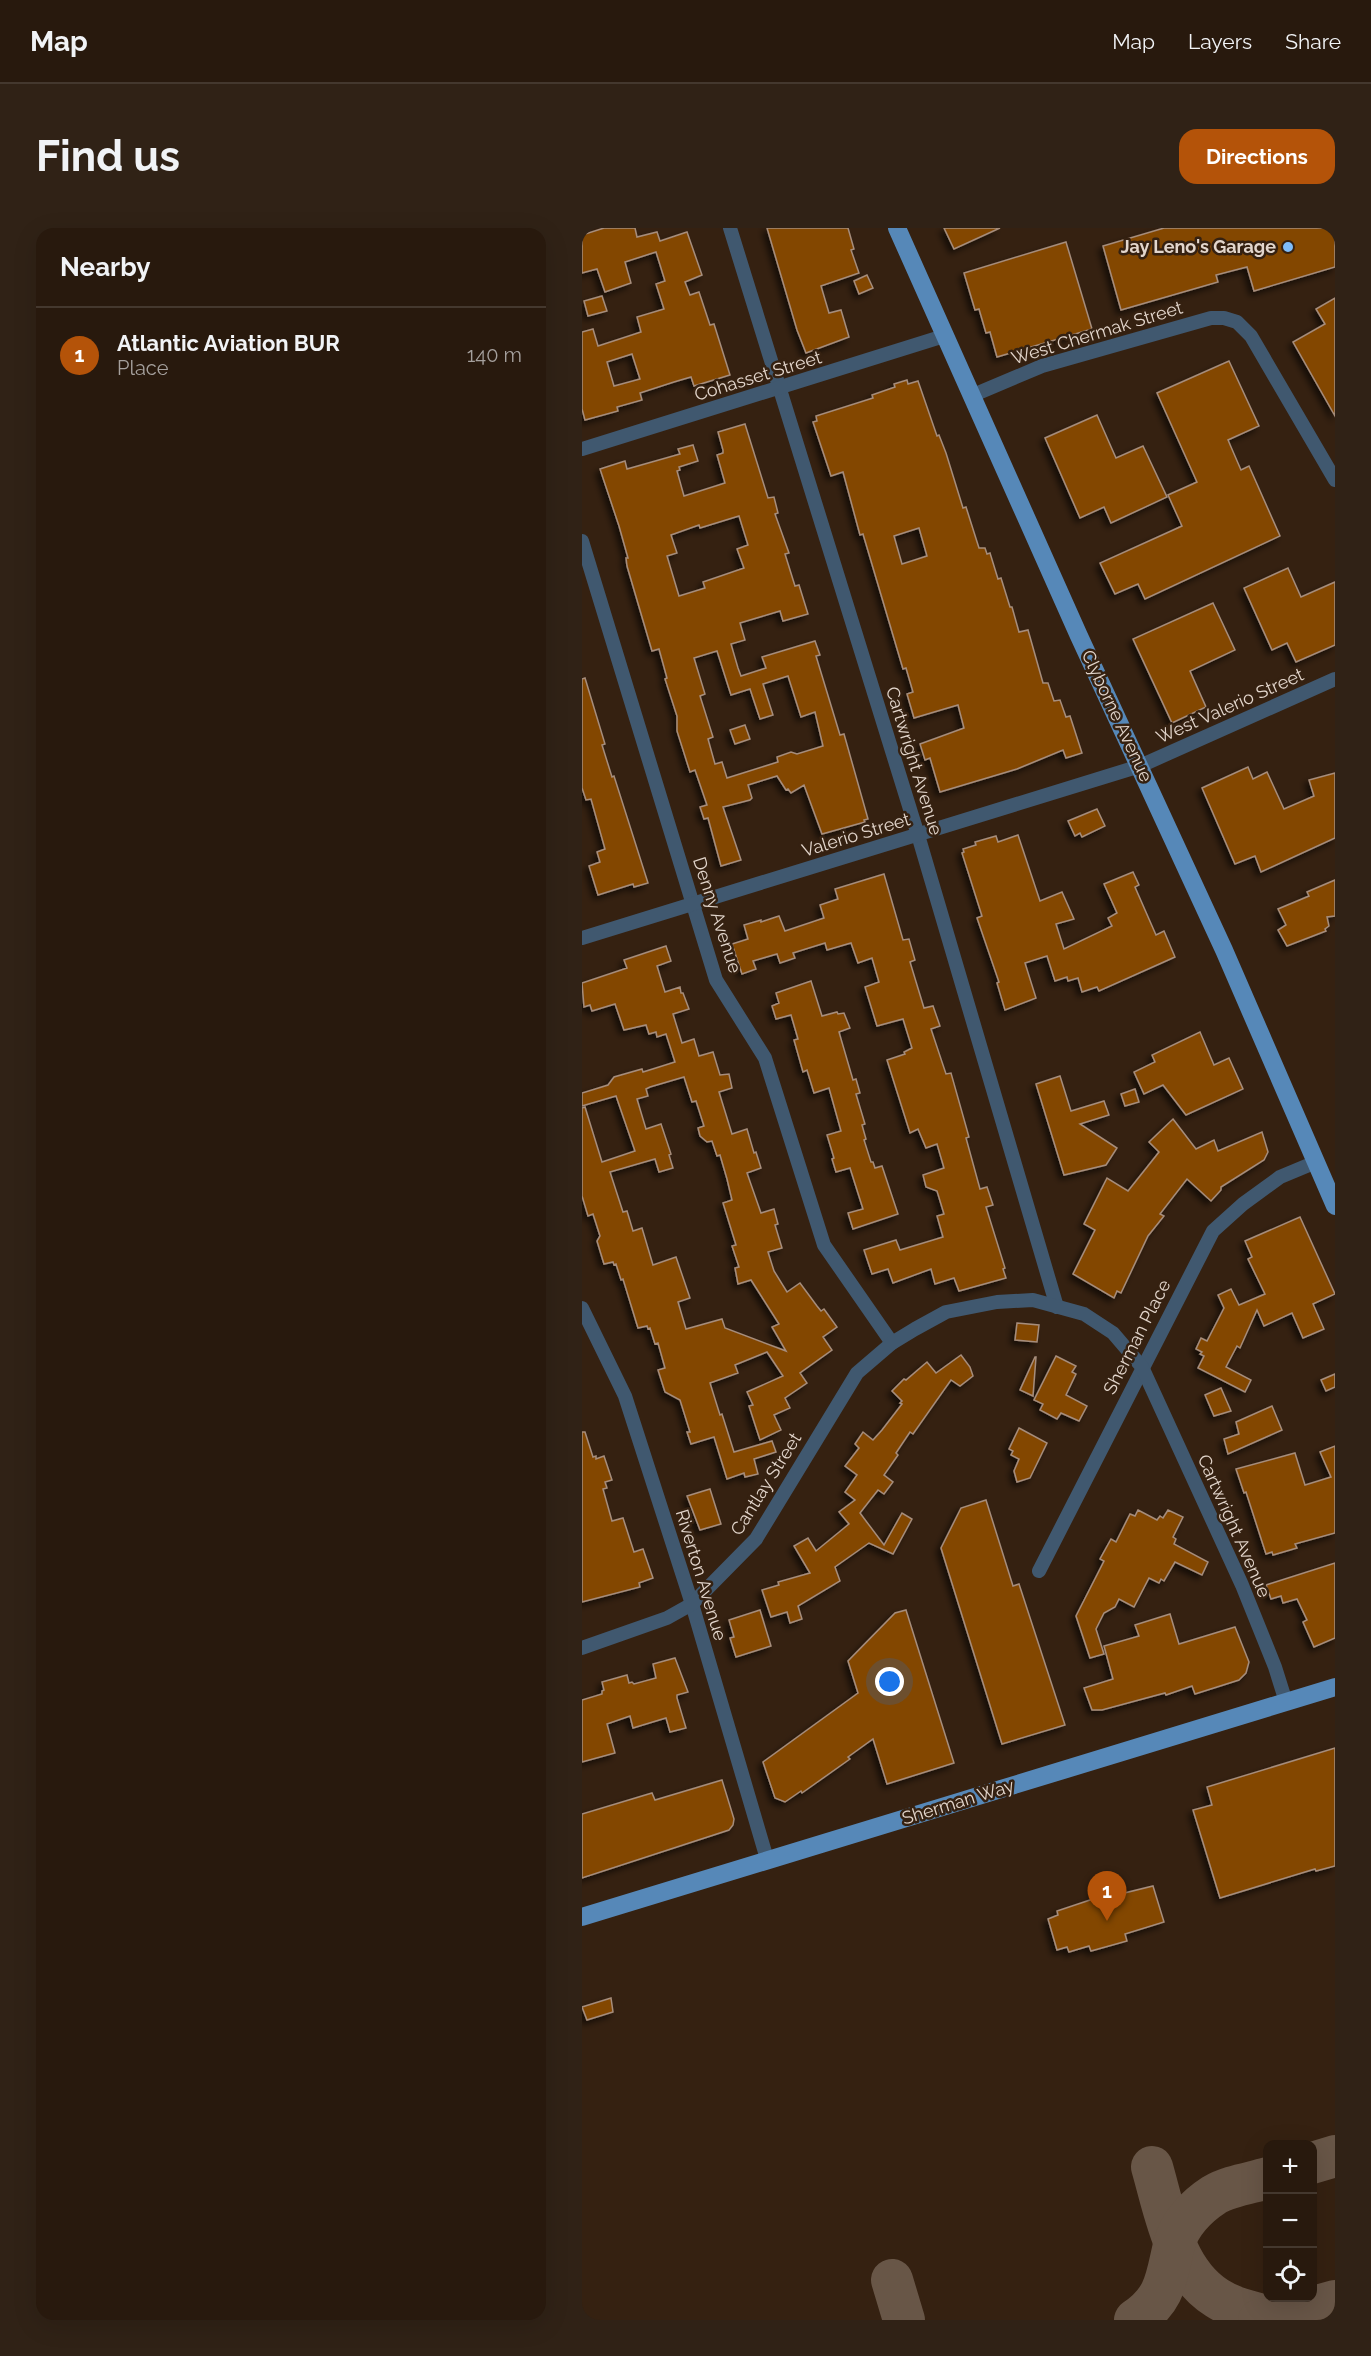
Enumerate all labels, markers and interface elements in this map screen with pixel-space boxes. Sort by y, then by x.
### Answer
text: Map [30,25,88,58]
text: Map [1112,29,1155,54]
text: Layers [1188,29,1252,54]
text: Share [1285,29,1341,54]
button: Directions [1179,129,1335,184]
text: Find us [36,132,180,181]
place label: Jay Leno's Garage [1121,236,1276,257]
marker: Jay Leno's Garage [1281,240,1295,254]
text: Nearby [60,252,150,282]
street label: West Chermak Street [1009,297,1185,369]
text: Atlantic Aviation BUR [117,330,340,356]
text: 1 [75,343,84,367]
text: 140 m [467,343,522,367]
street label: Cohasset Street [692,346,824,405]
text: Place [117,356,168,380]
street label: Clyborne Avenue [1078,647,1157,785]
street label: West Valerio Street [1153,664,1307,747]
street label: Cartwright Avenue [882,684,947,838]
street label: Valerio Street [799,808,912,861]
street label: Denny Avenue [689,854,746,976]
street label: Sherman Place [1099,1275,1175,1398]
street label: Cantlay Street [726,1429,805,1539]
street label: Cartwright Avenue [1194,1451,1276,1601]
street label: Riverton Avenue [672,1507,732,1643]
your location [875,1667,904,1696]
street label: Sherman Way [899,1774,1017,1829]
pin: 1 [1088,1872,1126,1921]
map controls [1263,2140,1317,2302]
button: + [1263,2140,1317,2194]
button: − [1263,2194,1317,2248]
button: locate [1263,2248,1317,2302]

